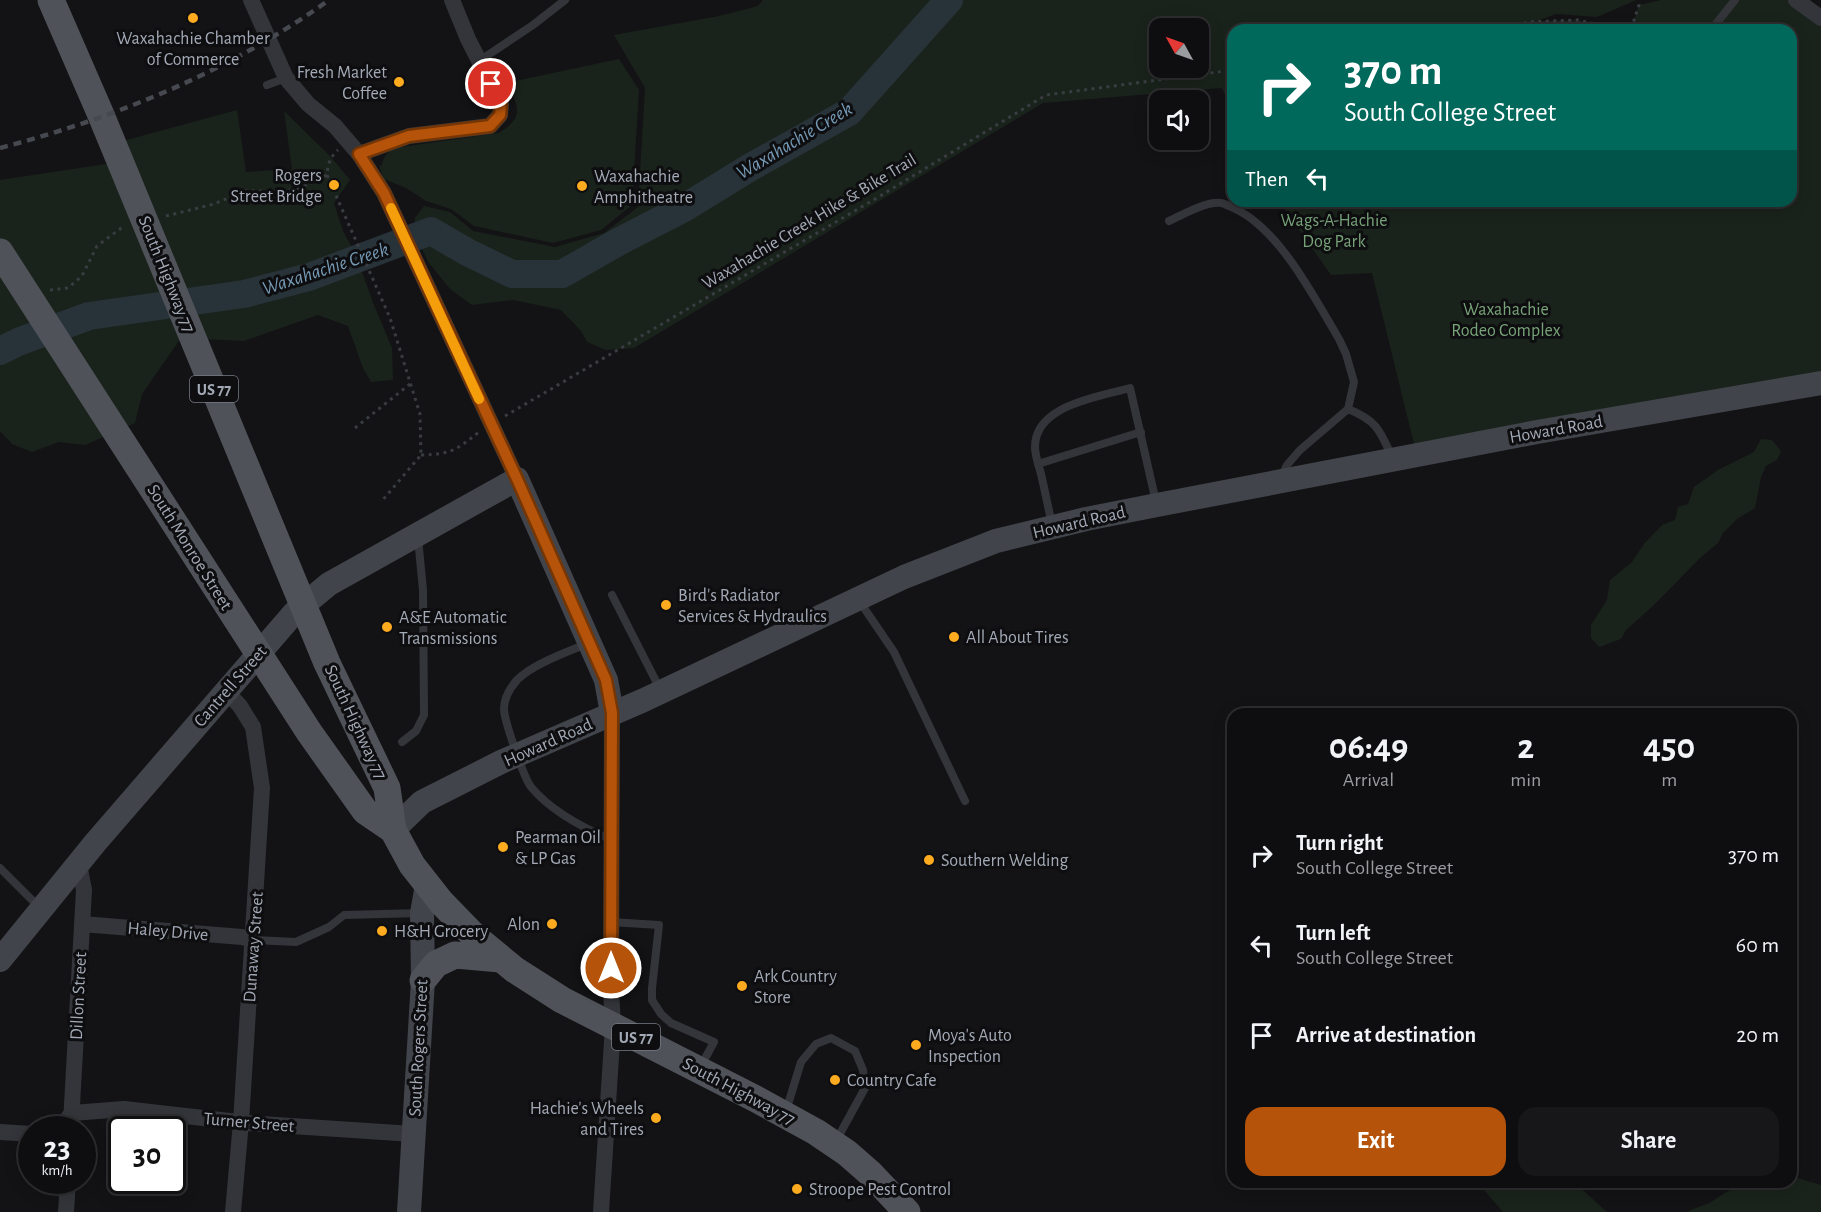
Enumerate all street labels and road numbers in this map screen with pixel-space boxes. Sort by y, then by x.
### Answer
street label: Waxahachie Creek Hike & Bike Trail [699,151,920,293]
street label: South Highway 77 [134,213,198,335]
road number: US 77 [190,376,238,402]
street label: Howard Road [1508,413,1604,447]
street label: South Monroe Street [143,482,235,614]
street label: Howard Road [1031,504,1127,542]
street label: Cantrell Street [191,643,271,731]
street label: South Highway 77 [321,662,390,783]
street label: Howard Road [502,715,595,770]
street label: Dunaway Street [241,891,267,1003]
street label: Haley Drive [127,919,209,944]
street label: Dillon Street [68,951,90,1041]
street label: South Rogers Street [406,979,432,1117]
road number: US 77 [612,1024,660,1050]
street label: South Highway 77 [679,1055,798,1129]
street label: Turner Street [203,1110,295,1136]

